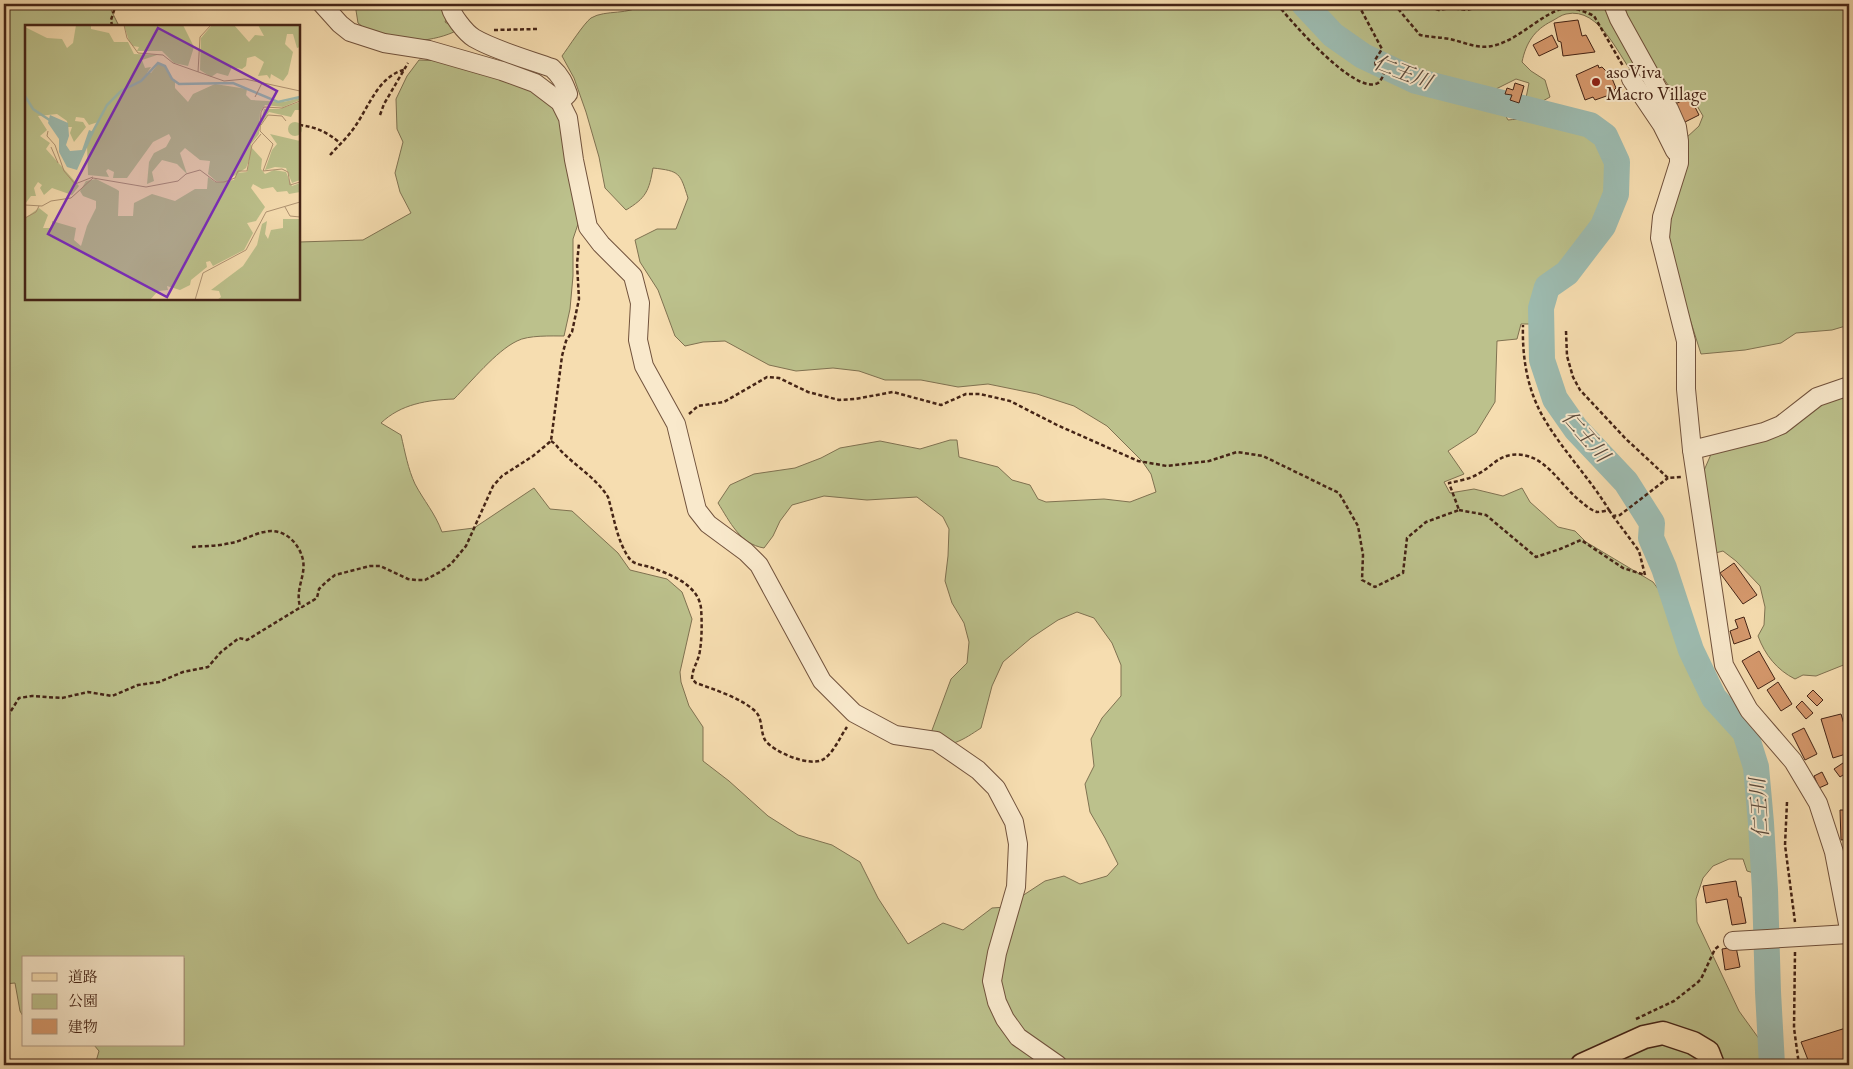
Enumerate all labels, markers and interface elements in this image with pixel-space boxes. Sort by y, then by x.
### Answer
inset map [25,25,300,300]
water label: 仁王川 [1370,49,1438,96]
place label: asoViva Macro Village [1606,59,1707,106]
marker: asoViva Macro Village [1590,76,1602,88]
water label: 仁王川 [1557,405,1617,469]
water label: 仁王川 [1744,775,1774,839]
legend [22,956,185,1046]
text: 道路 [68,967,98,986]
text: 公園 [68,991,98,1010]
text: 建物 [68,1017,98,1036]

